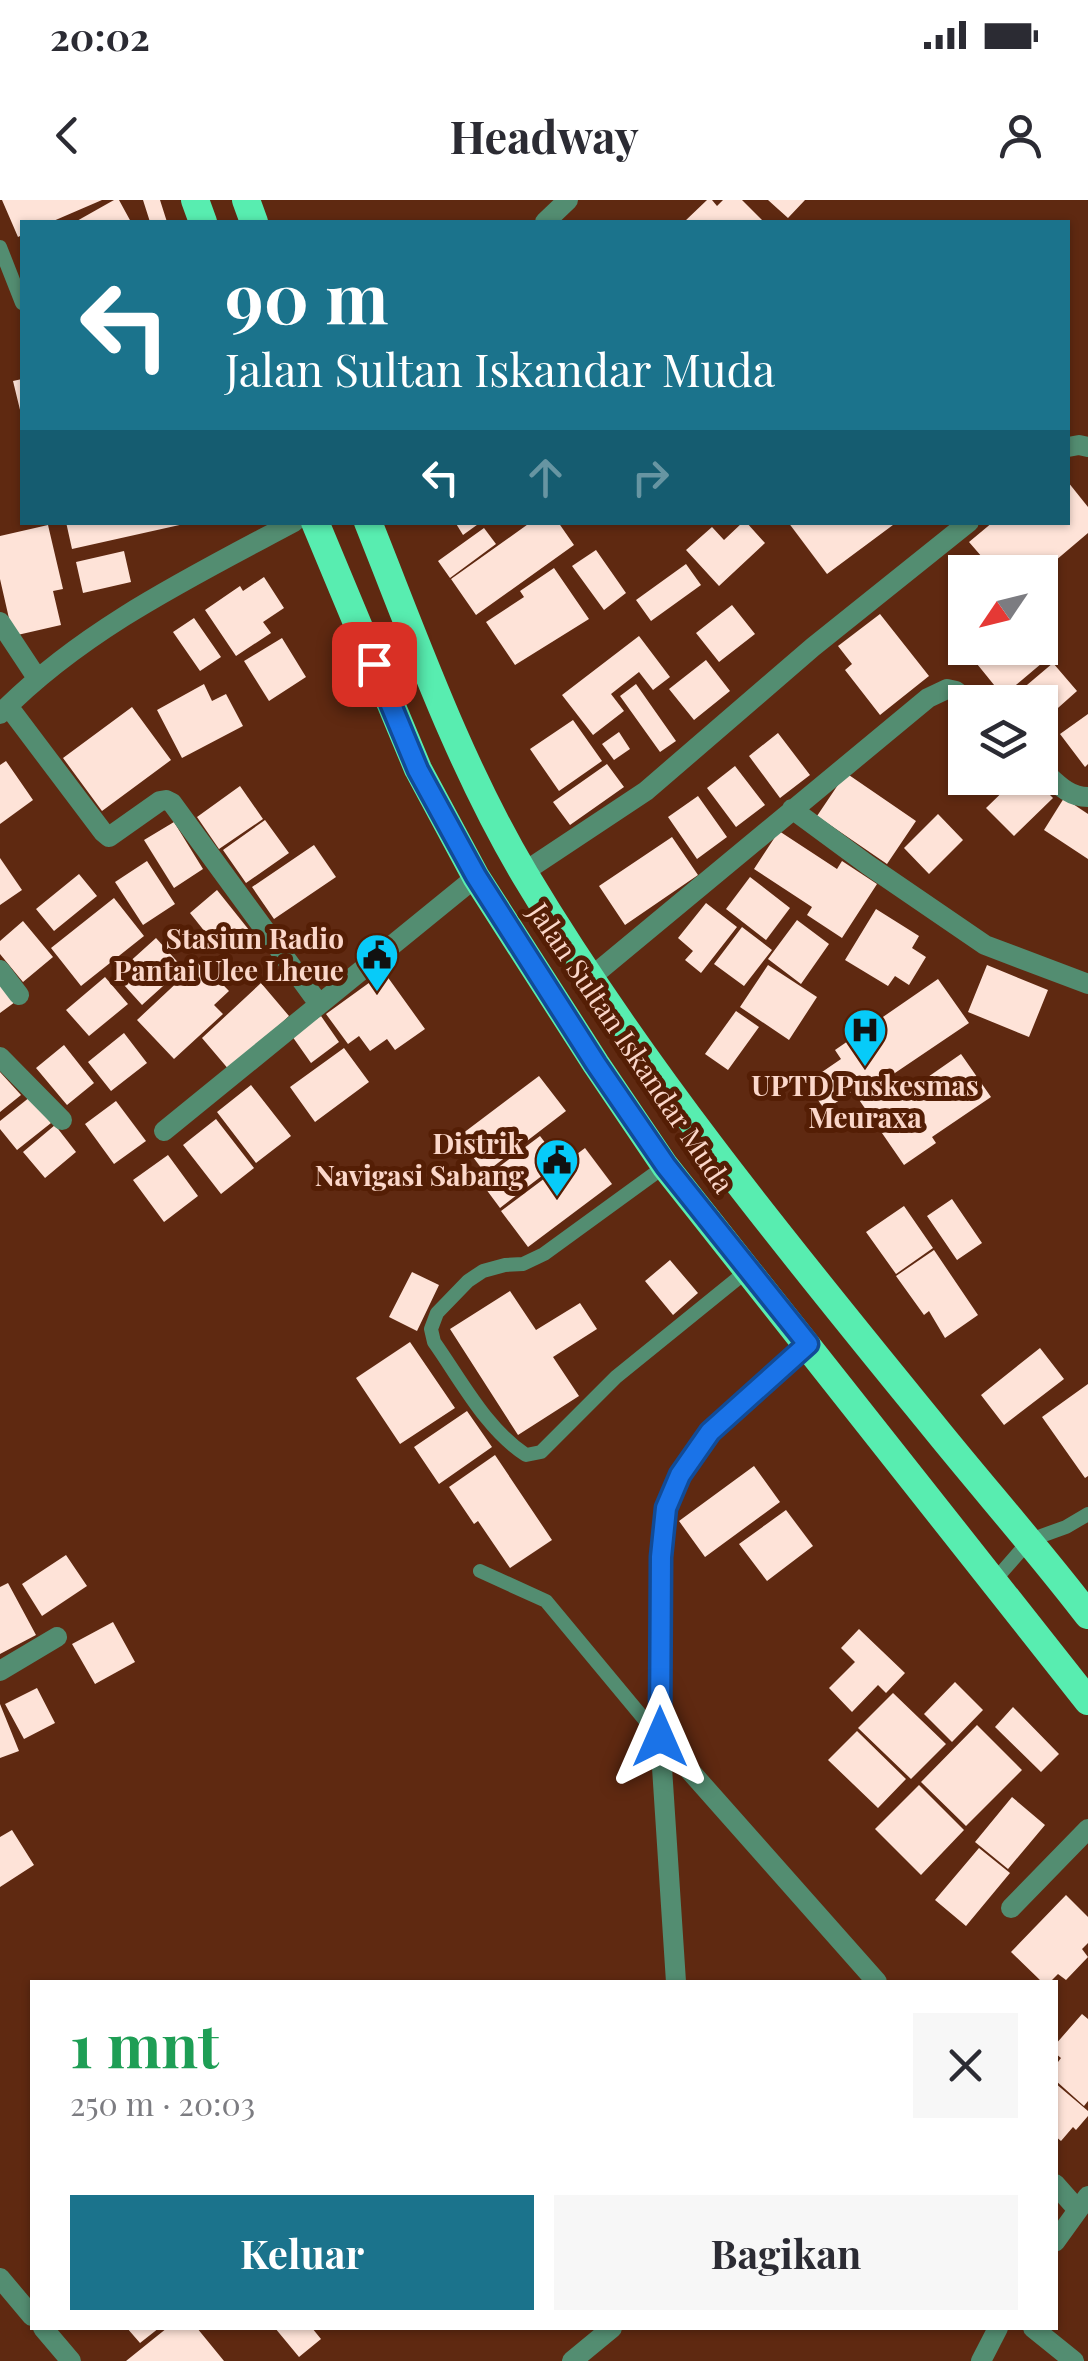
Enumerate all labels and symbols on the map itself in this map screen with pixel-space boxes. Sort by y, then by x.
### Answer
north arrow [948,555,1058,665]
pin [332,622,417,707]
street label: Jalan Sultan Iskandar Muda [521,894,743,1199]
place label: Stasiun Radio Pantai Ulee Lheue [114,919,344,988]
public building icon: Stasiun Radio Pantai Ulee Lheue [354,932,400,993]
hospital icon: UPTD Puskesmas Meuraxa [842,1007,888,1068]
place label: UPTD Puskesmas Meuraxa [751,1066,979,1135]
place label: Distrik Navigasi Sabang [315,1124,525,1193]
public building icon: Distrik Navigasi Sabang [534,1137,580,1198]
position arrow [608,1685,712,1789]

